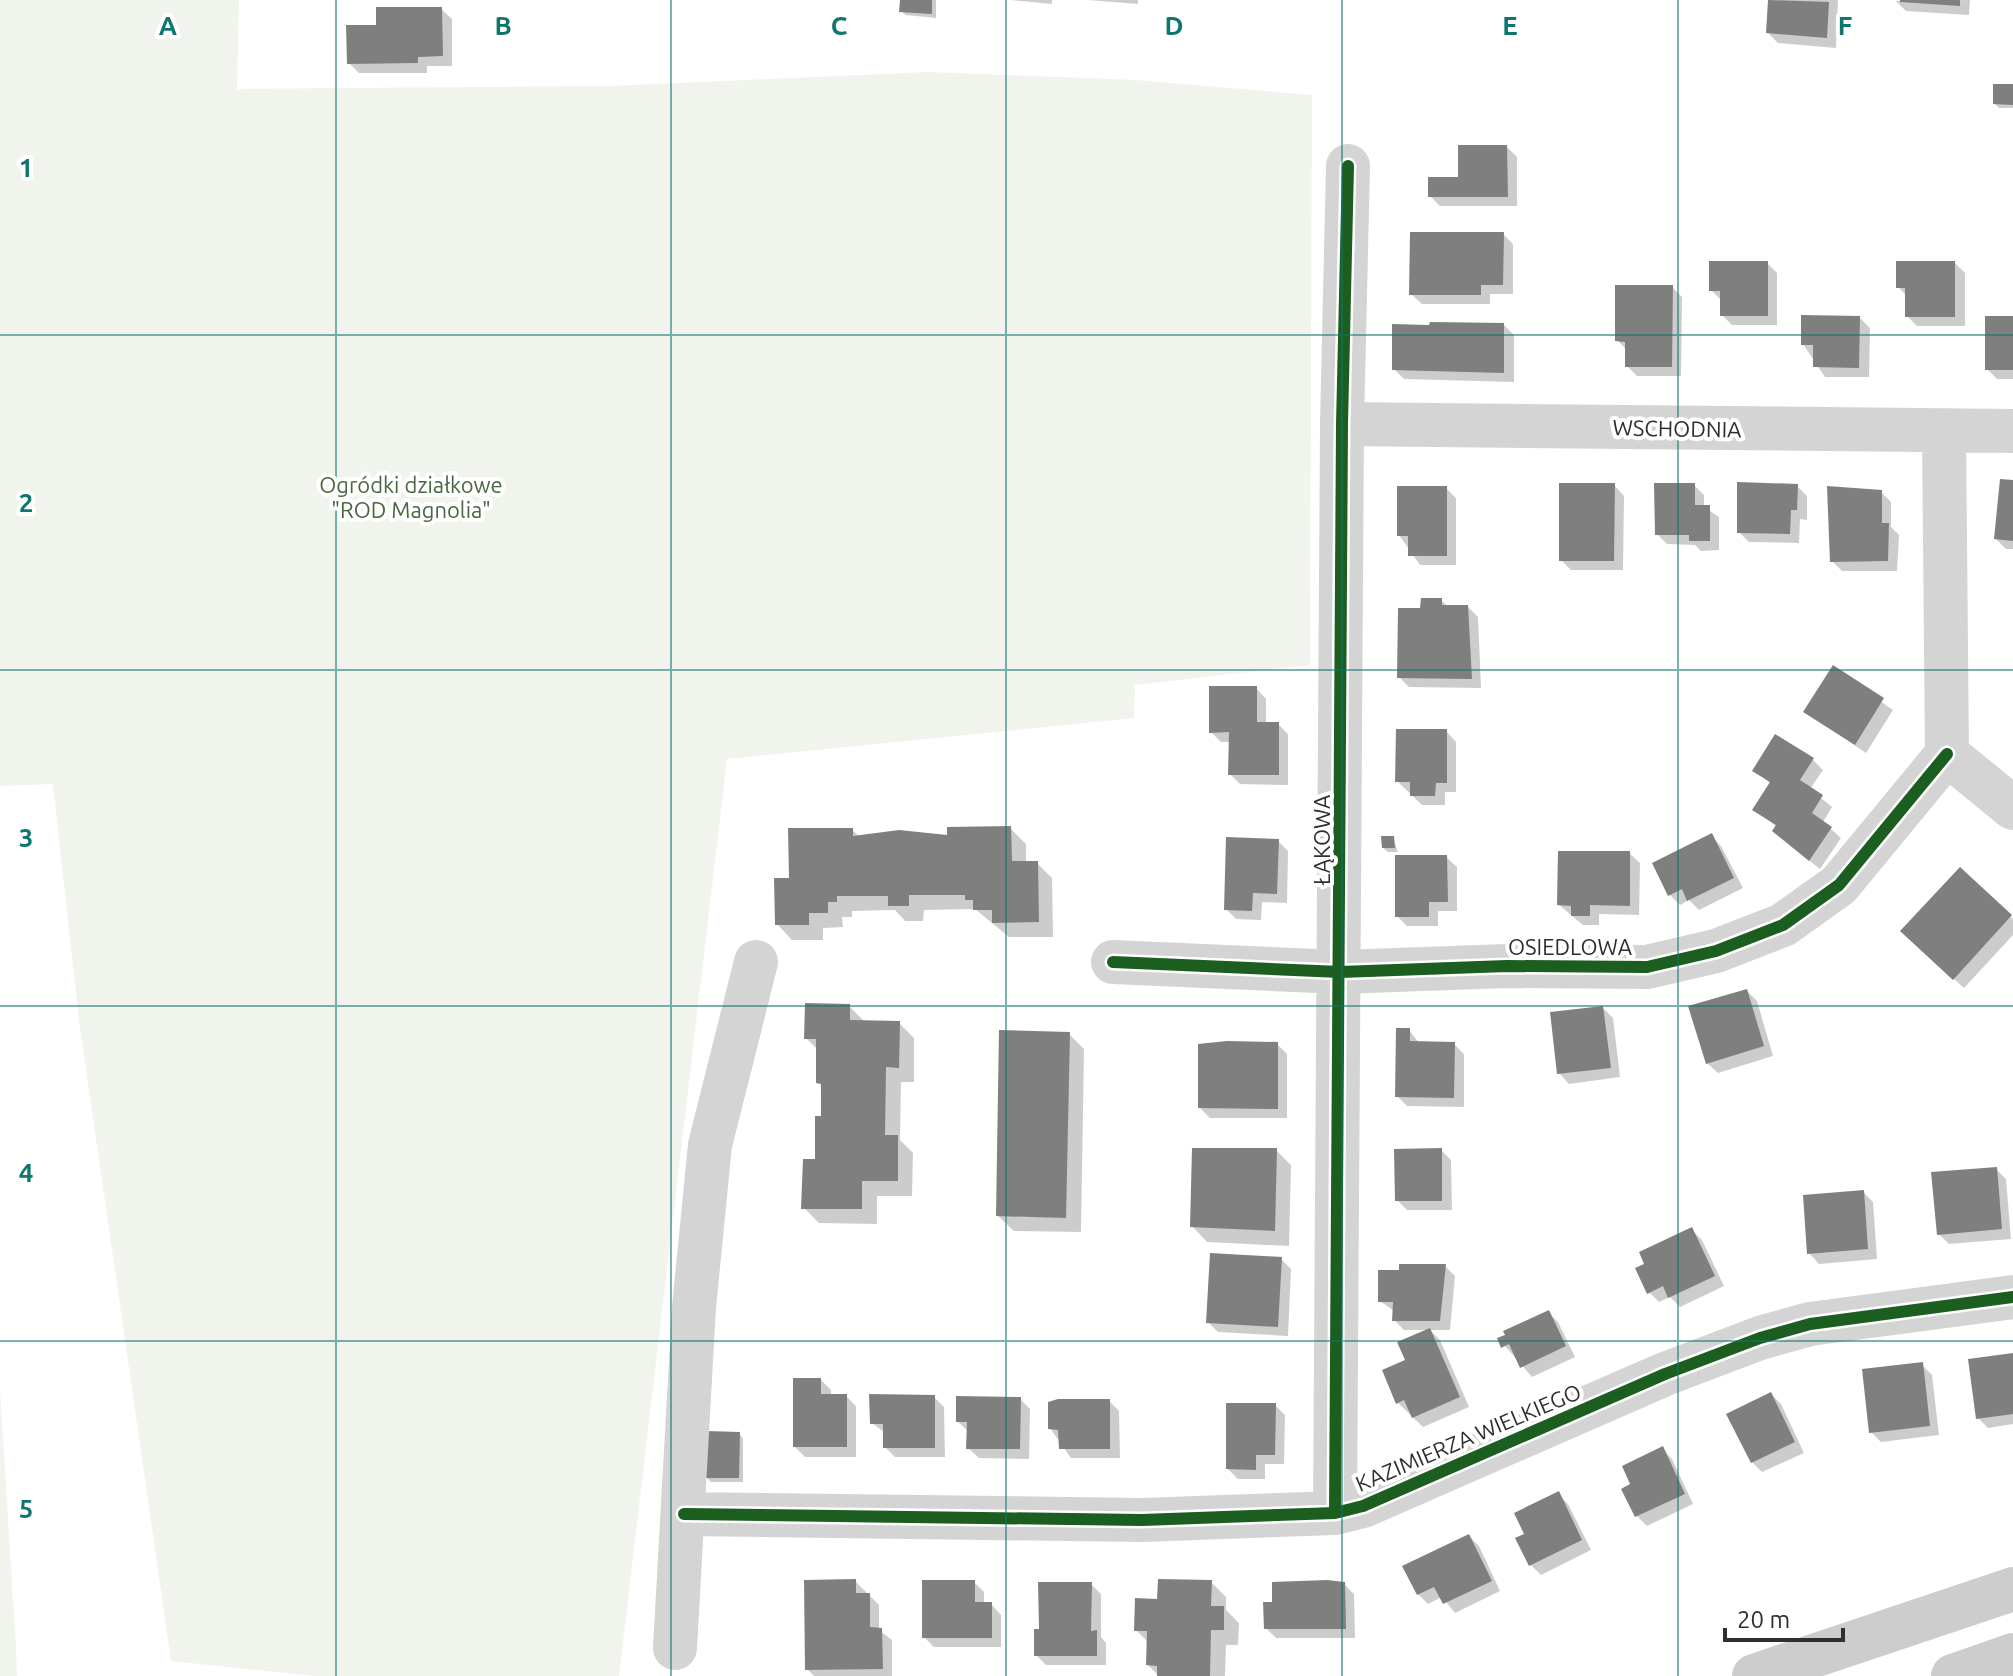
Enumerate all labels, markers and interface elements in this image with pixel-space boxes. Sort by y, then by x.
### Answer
text: A [159,11,178,40]
text: B [494,11,512,40]
text: C [831,11,848,40]
text: D [1165,11,1183,40]
text: E [1502,11,1518,40]
text: F [1838,11,1852,40]
text: 1 [19,153,33,182]
street label: WSCHODNIA [1612,414,1742,442]
park label: Ogródki działkowe "ROD Magnolia" [319,472,503,522]
text: 2 [19,488,33,517]
street label: ŁĄKOWA [1309,794,1334,885]
text: 3 [19,823,33,852]
street label: OSIEDLOWA [1508,934,1633,959]
text: 4 [19,1158,33,1187]
street label: KAZIMIERZA WIELKIEGO [1352,1378,1584,1496]
text: 5 [19,1494,33,1523]
scale bar [1725,1592,1843,1642]
text: 20 m [1737,1606,1790,1633]

